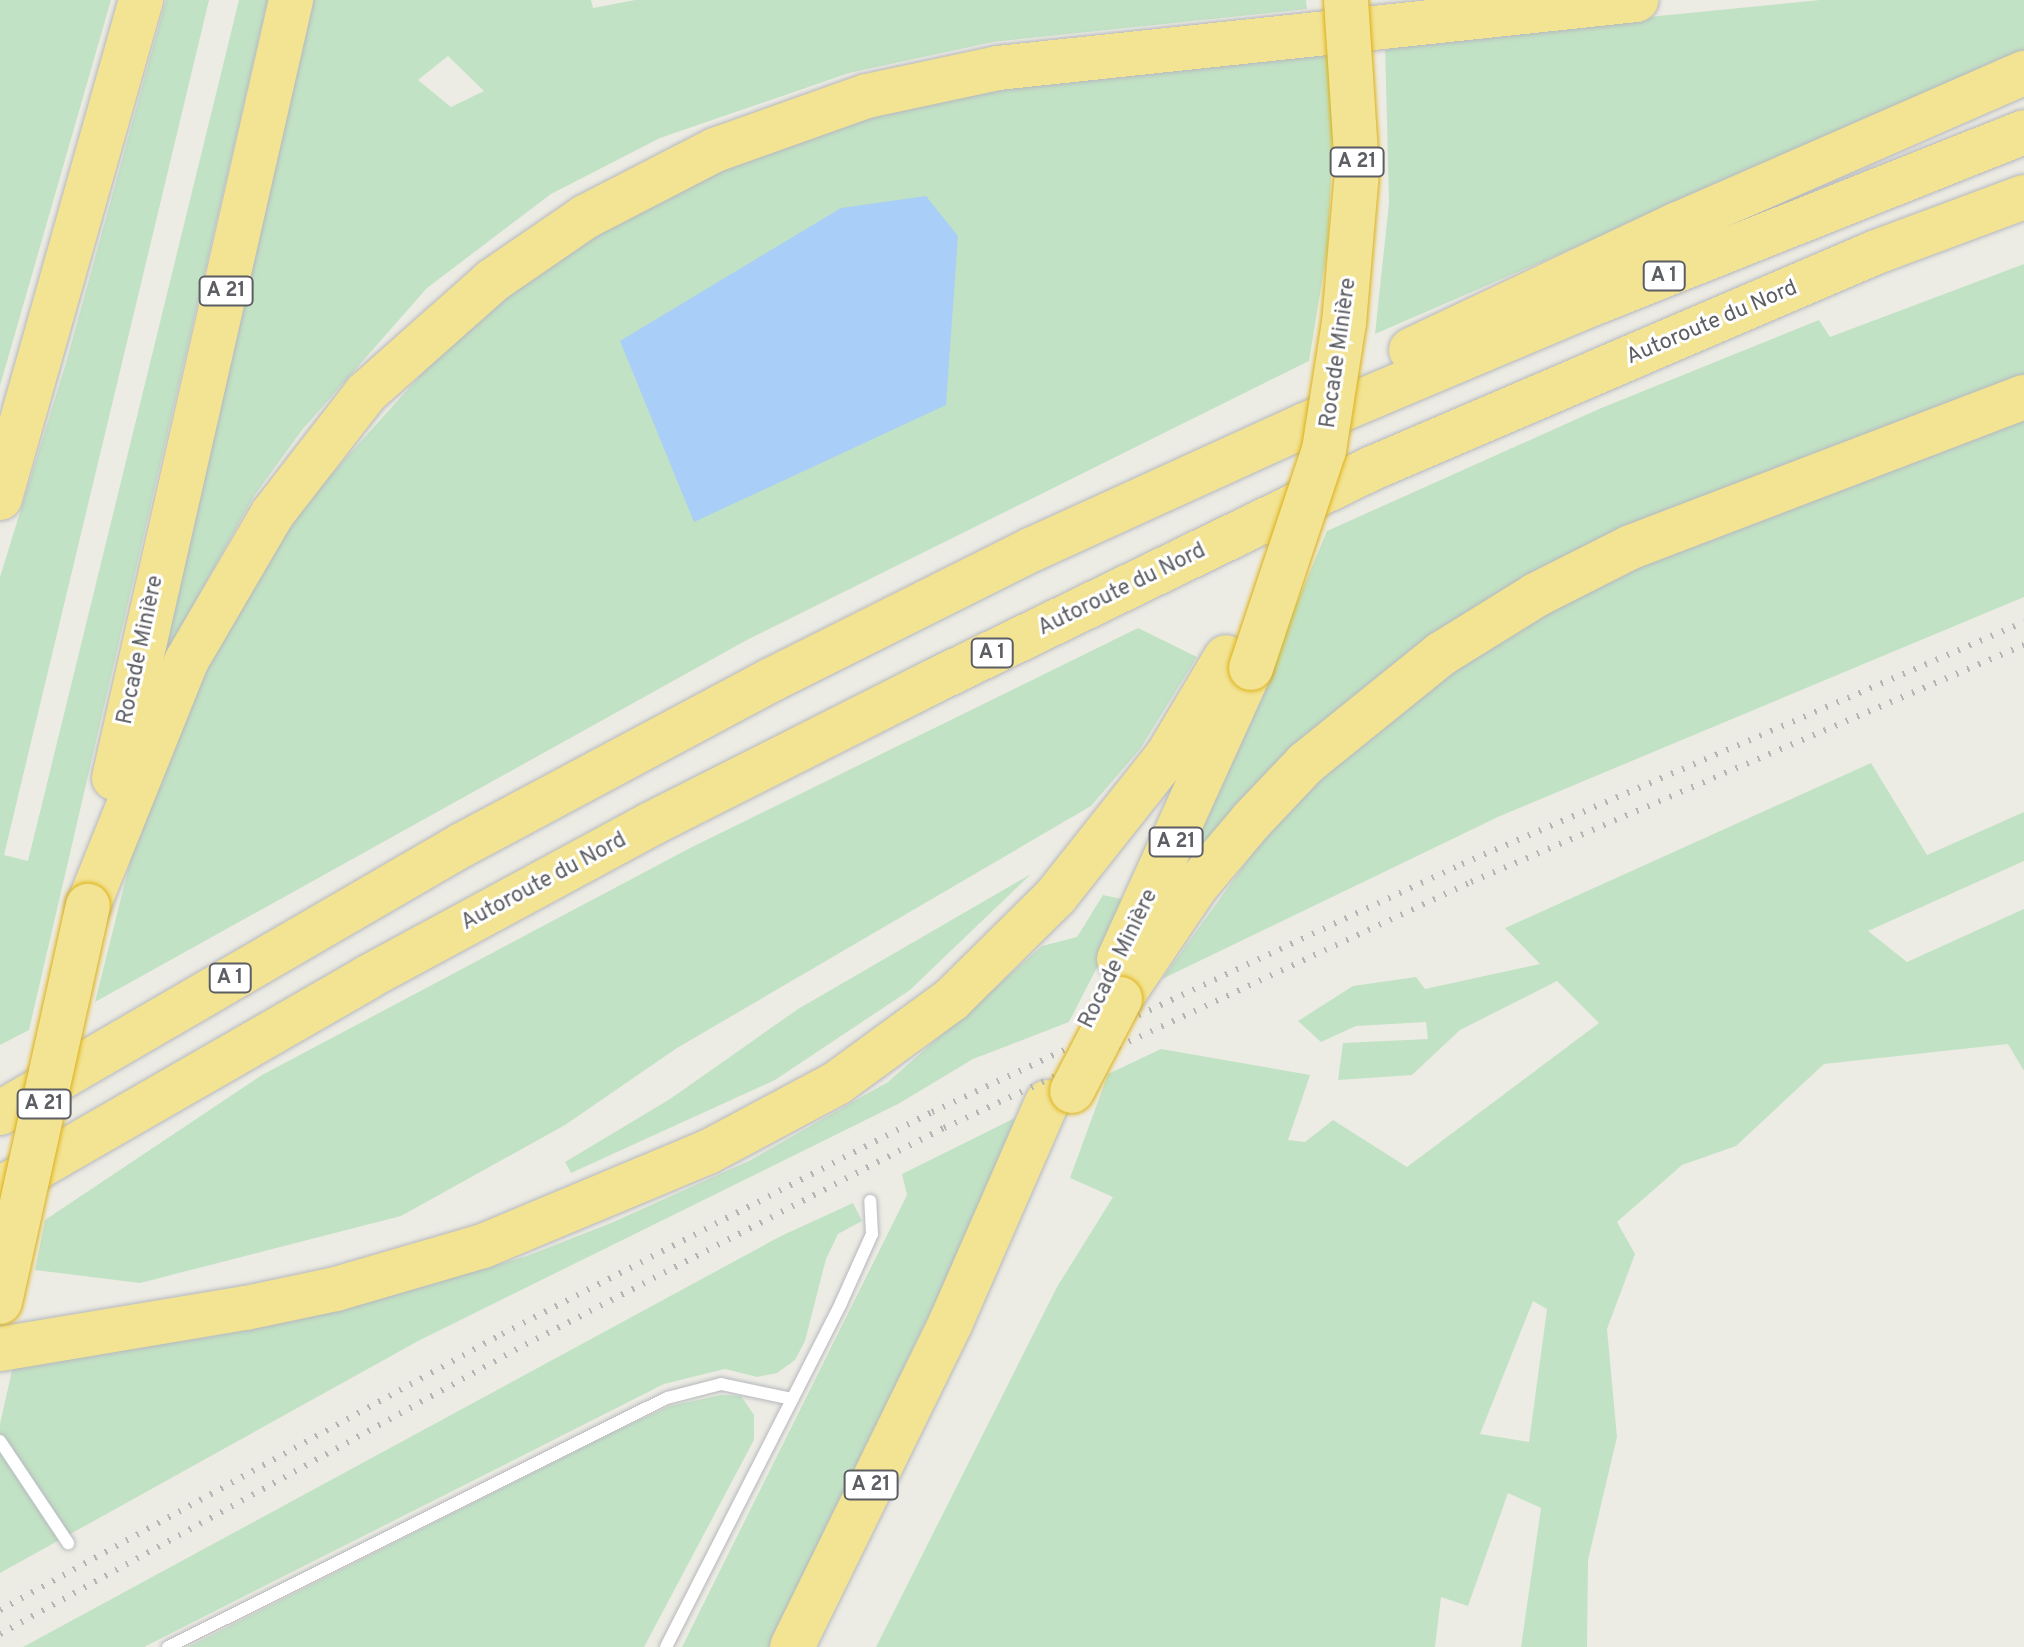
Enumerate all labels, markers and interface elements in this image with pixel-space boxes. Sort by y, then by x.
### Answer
road number: A 21 [1329,146,1385,178]
road number: A 1 [1642,260,1686,292]
road number: A 21 [198,275,254,307]
street label: Autoroute du Nord [1622,275,1802,371]
street label: Rocade Minière [1315,276,1363,430]
street label: Autoroute du Nord [1034,538,1210,642]
street label: Rocade Minière [112,573,170,727]
road number: A 1 [970,637,1014,669]
road number: A 21 [1148,826,1204,858]
street label: Autoroute du Nord [457,827,631,937]
street label: Rocade Minière [1074,885,1164,1033]
road number: A 1 [208,962,252,994]
road number: A 21 [16,1088,72,1120]
road number: A 21 [843,1469,899,1501]

